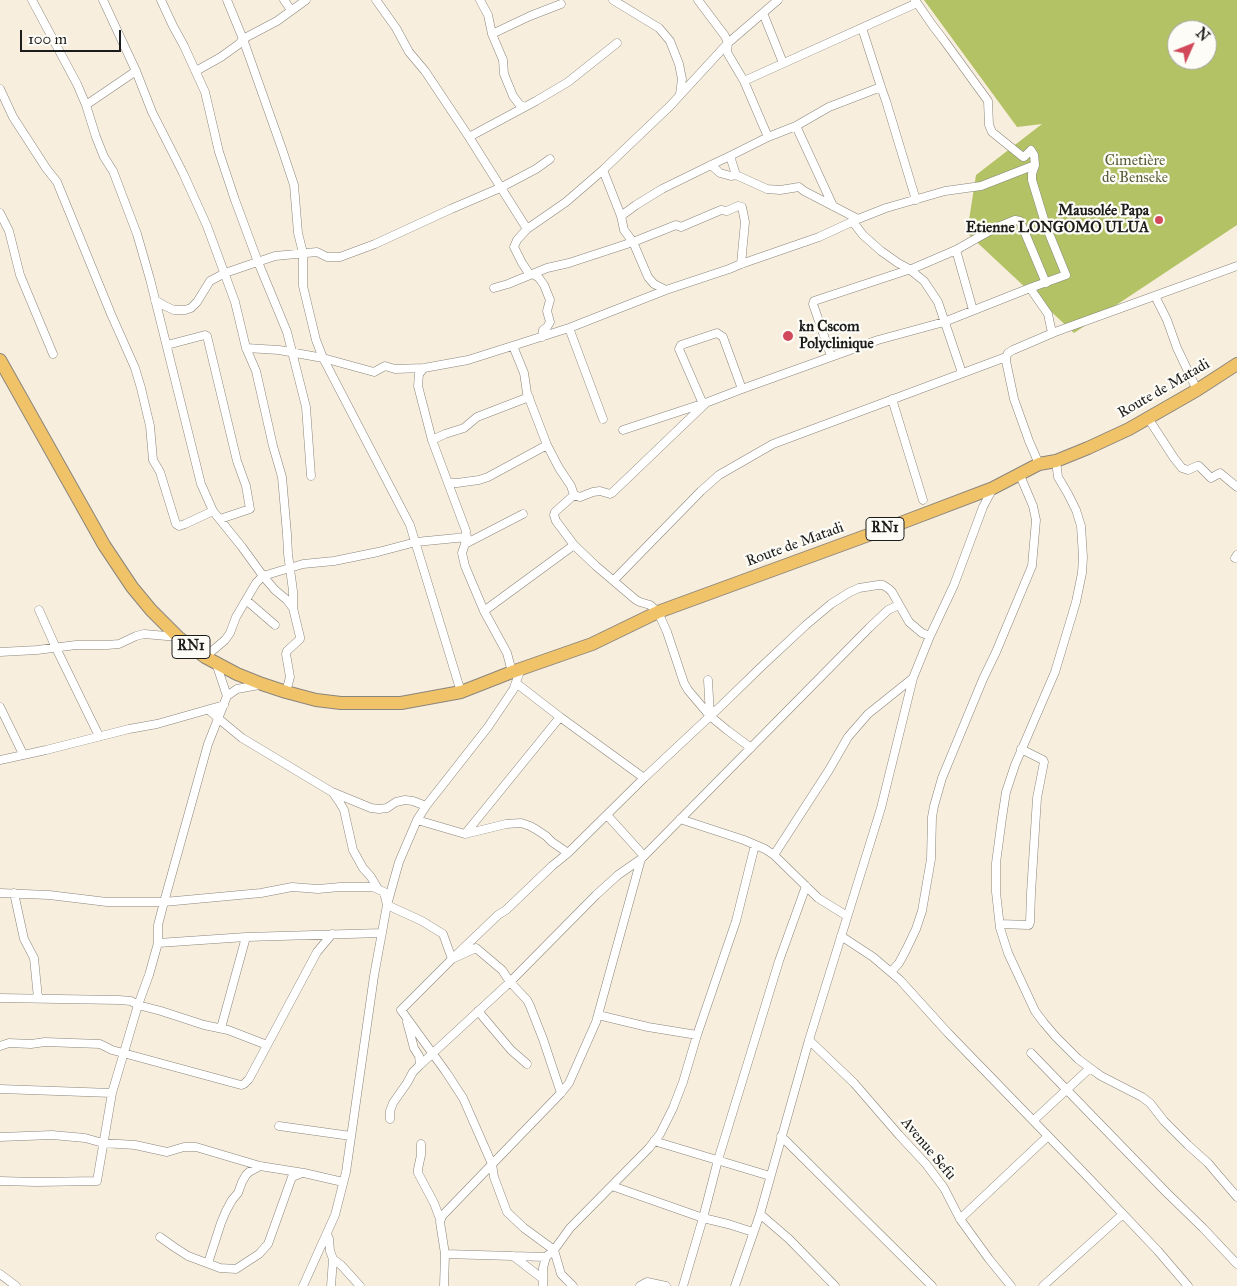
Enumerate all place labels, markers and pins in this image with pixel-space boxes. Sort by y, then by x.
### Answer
place label: Mausolée Papa Etienne LONGOMO ULUA [966,202,1149,237]
marker: Mausolée Papa Etienne LONGOMO ULUA [1153,214,1165,226]
place label: kn Cscom Polyclinique [799,318,874,353]
marker: kn Cscom Polyclinique [781,329,795,343]

